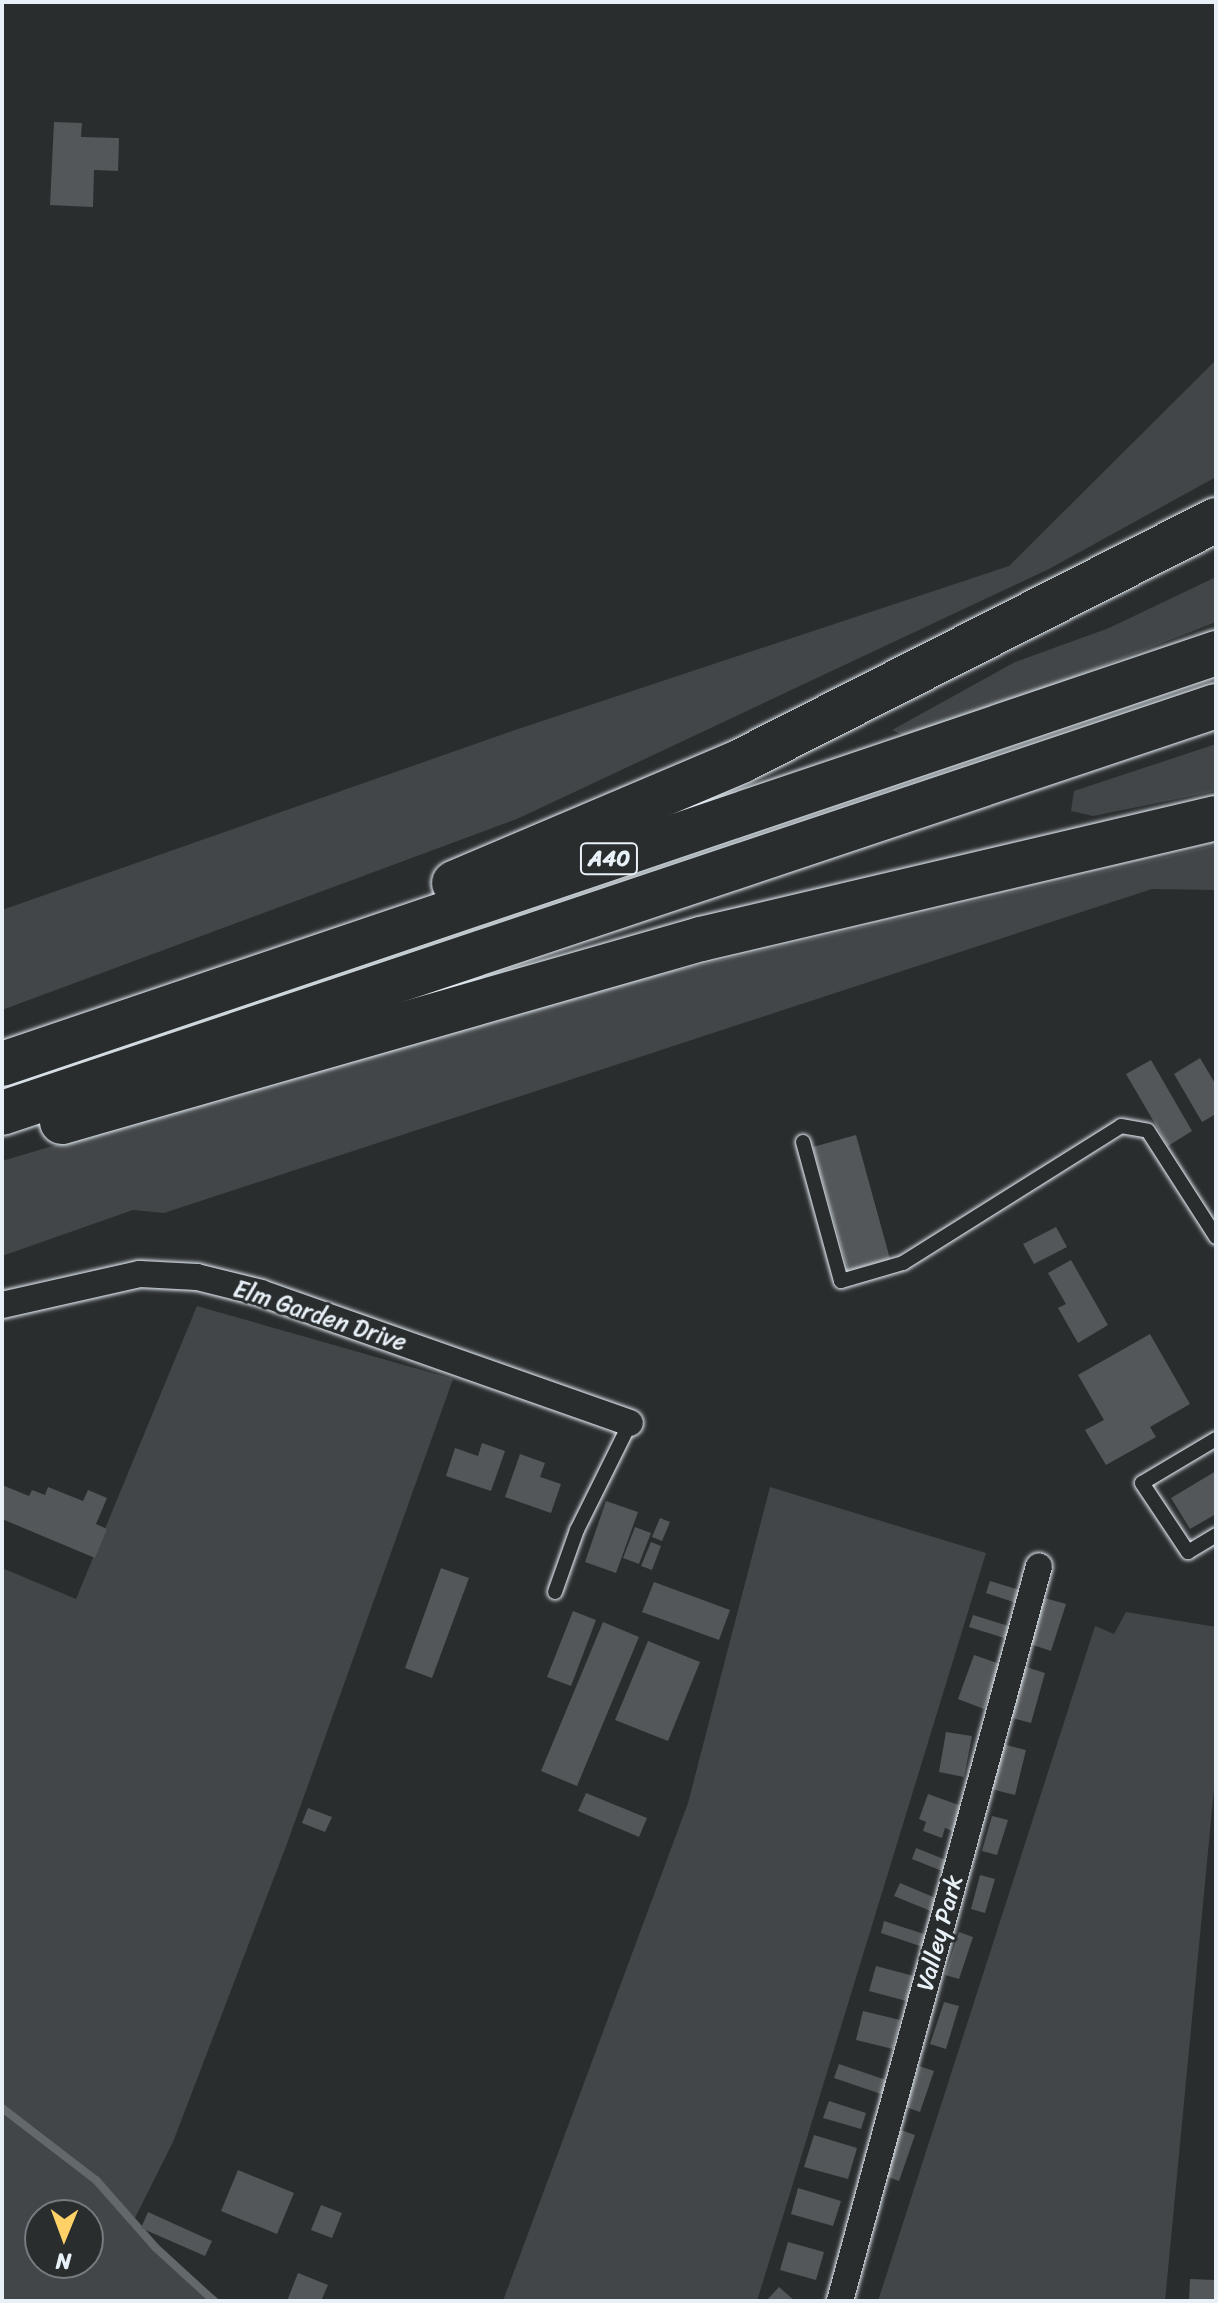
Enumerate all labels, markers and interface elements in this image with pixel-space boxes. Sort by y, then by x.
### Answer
road number: A40 [579,841,639,877]
street label: Elm Garden Drive [230,1274,410,1358]
street label: Valley Park [911,1872,969,1994]
north arrow [24,2199,104,2279]
text: N [56,2242,72,2281]

